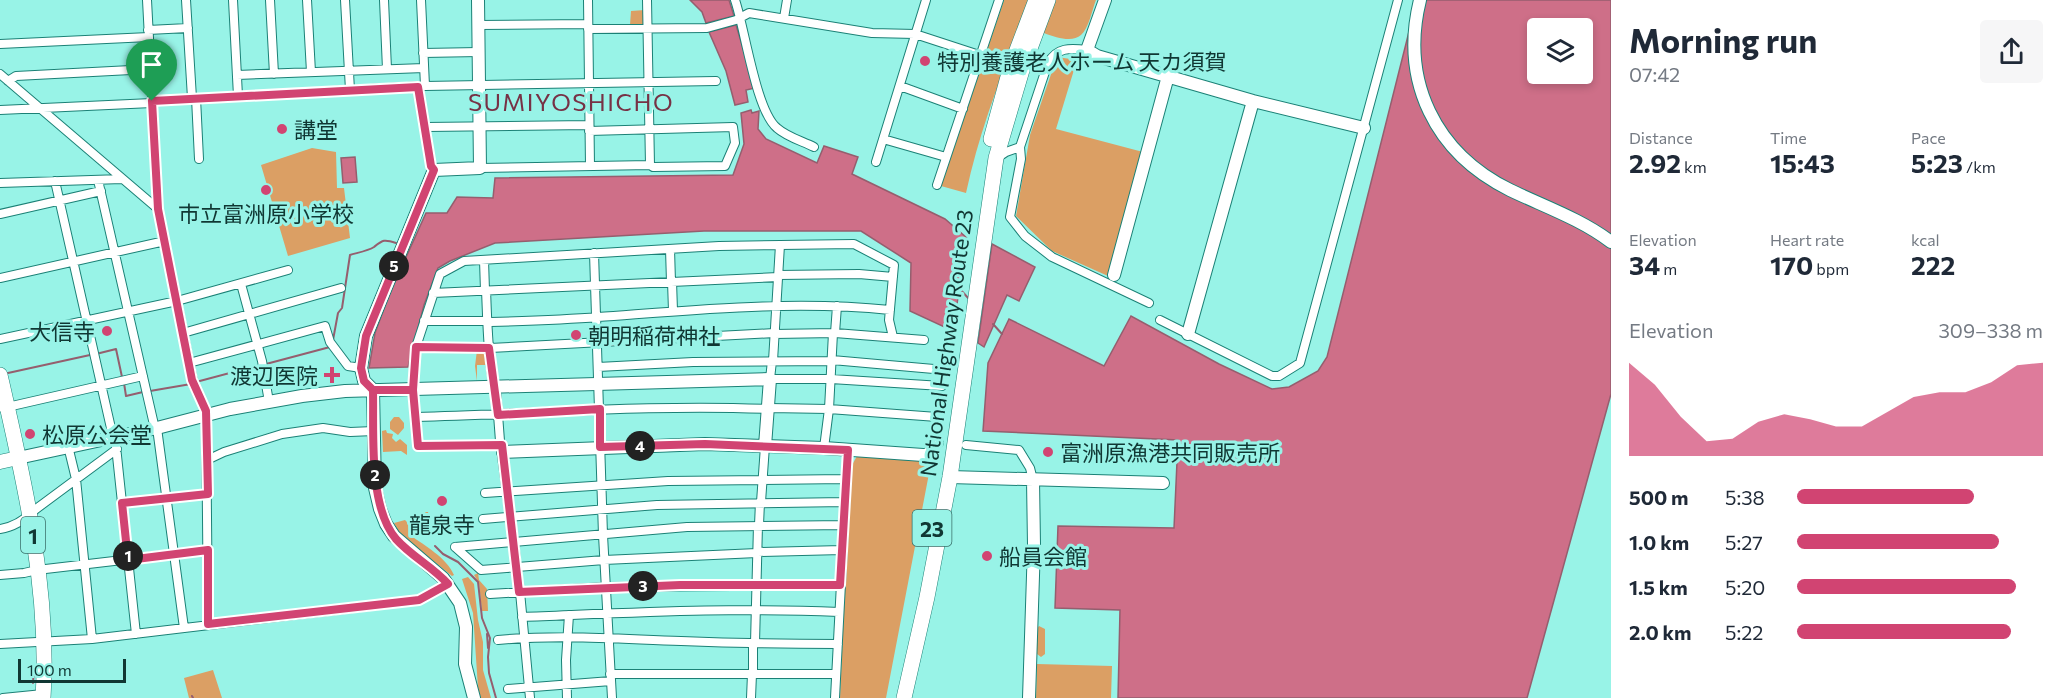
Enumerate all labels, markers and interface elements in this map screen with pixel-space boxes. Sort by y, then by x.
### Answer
map controls [1527,18,1593,84]
button: layers [1527,18,1593,84]
text: Morning run [1629,19,1817,60]
button: share [1980,20,2043,83]
pin [126,39,177,101]
icon: arrive [135,48,168,81]
place label: 特別養護老人ホーム 天カ須賀 [937,48,1227,75]
marker: 特別養護老人ホーム 天カ須賀 [918,54,932,68]
text: 07:42 [1629,62,1680,86]
district label: SUMIYOSHICHO [468,87,674,116]
place label: 講堂 [294,116,338,143]
marker: 講堂 [275,122,289,136]
text: Distance [1629,128,1693,147]
text: Time [1770,128,1807,147]
text: Pace [1911,128,1946,147]
text: 2.92 [1629,147,1681,178]
text: 15:43 [1770,147,1835,178]
text: 5:23 [1911,147,1963,178]
text: km [1681,157,1707,176]
text: /km [1963,157,1996,176]
marker: 市立富洲原小学校 [259,183,273,197]
place label: 市立富洲原小学校 [178,200,354,227]
street label: National Highway Route 23 [914,208,978,478]
text: Elevation [1629,230,1697,249]
text: Heart rate [1770,230,1844,249]
text: kcal [1911,230,1940,249]
text: 34 [1629,249,1660,280]
text: 170 [1770,249,1813,280]
text: 222 [1911,249,1955,280]
pin: 5 [379,251,409,281]
text: 5 [389,256,399,275]
text: m [1660,259,1677,278]
text: bpm [1813,259,1849,278]
place label: 大信寺 [29,318,95,345]
text: Elevation [1629,318,1714,342]
text: 309–338 m [1938,318,2043,342]
place label: 朝明稲荷神社 [588,322,720,349]
marker: 大信寺 [100,324,114,338]
marker: 朝明稲荷神社 [569,328,583,342]
place label: 渡辺医院 [230,362,318,389]
marker: 渡辺医院 [323,366,341,384]
place label: 松原公会堂 [42,421,152,448]
marker: 松原公会堂 [23,427,37,441]
pin: 4 [625,431,655,461]
text: 4 [635,436,645,455]
place label: 富洲原漁港共同販売所 [1060,439,1280,466]
marker: 富洲原漁港共同販売所 [1041,445,1055,459]
pin: 2 [360,460,390,490]
text: 2 [370,465,380,484]
text: 500 m [1629,485,1689,509]
text: 5:38 [1725,485,1765,509]
marker: 龍泉寺 [435,494,449,508]
road number: 23 [912,510,952,546]
place label: 龍泉寺 [409,511,475,538]
road number: 1 [21,517,45,553]
text: 1.0 km [1629,530,1689,554]
text: 5:27 [1725,530,1763,554]
pin: 1 [113,541,143,571]
place label: 船員会館 [999,543,1087,570]
text: 1 [124,546,132,565]
marker: 船員会館 [980,549,994,563]
pin: 3 [628,571,658,601]
text: 1.5 km [1629,575,1688,599]
text: 5:20 [1725,575,1765,599]
text: 3 [638,576,648,595]
text: 2.0 km [1629,620,1691,644]
text: 5:22 [1725,620,1763,644]
scale bar [18,656,126,684]
text: 100 m [27,660,72,679]

